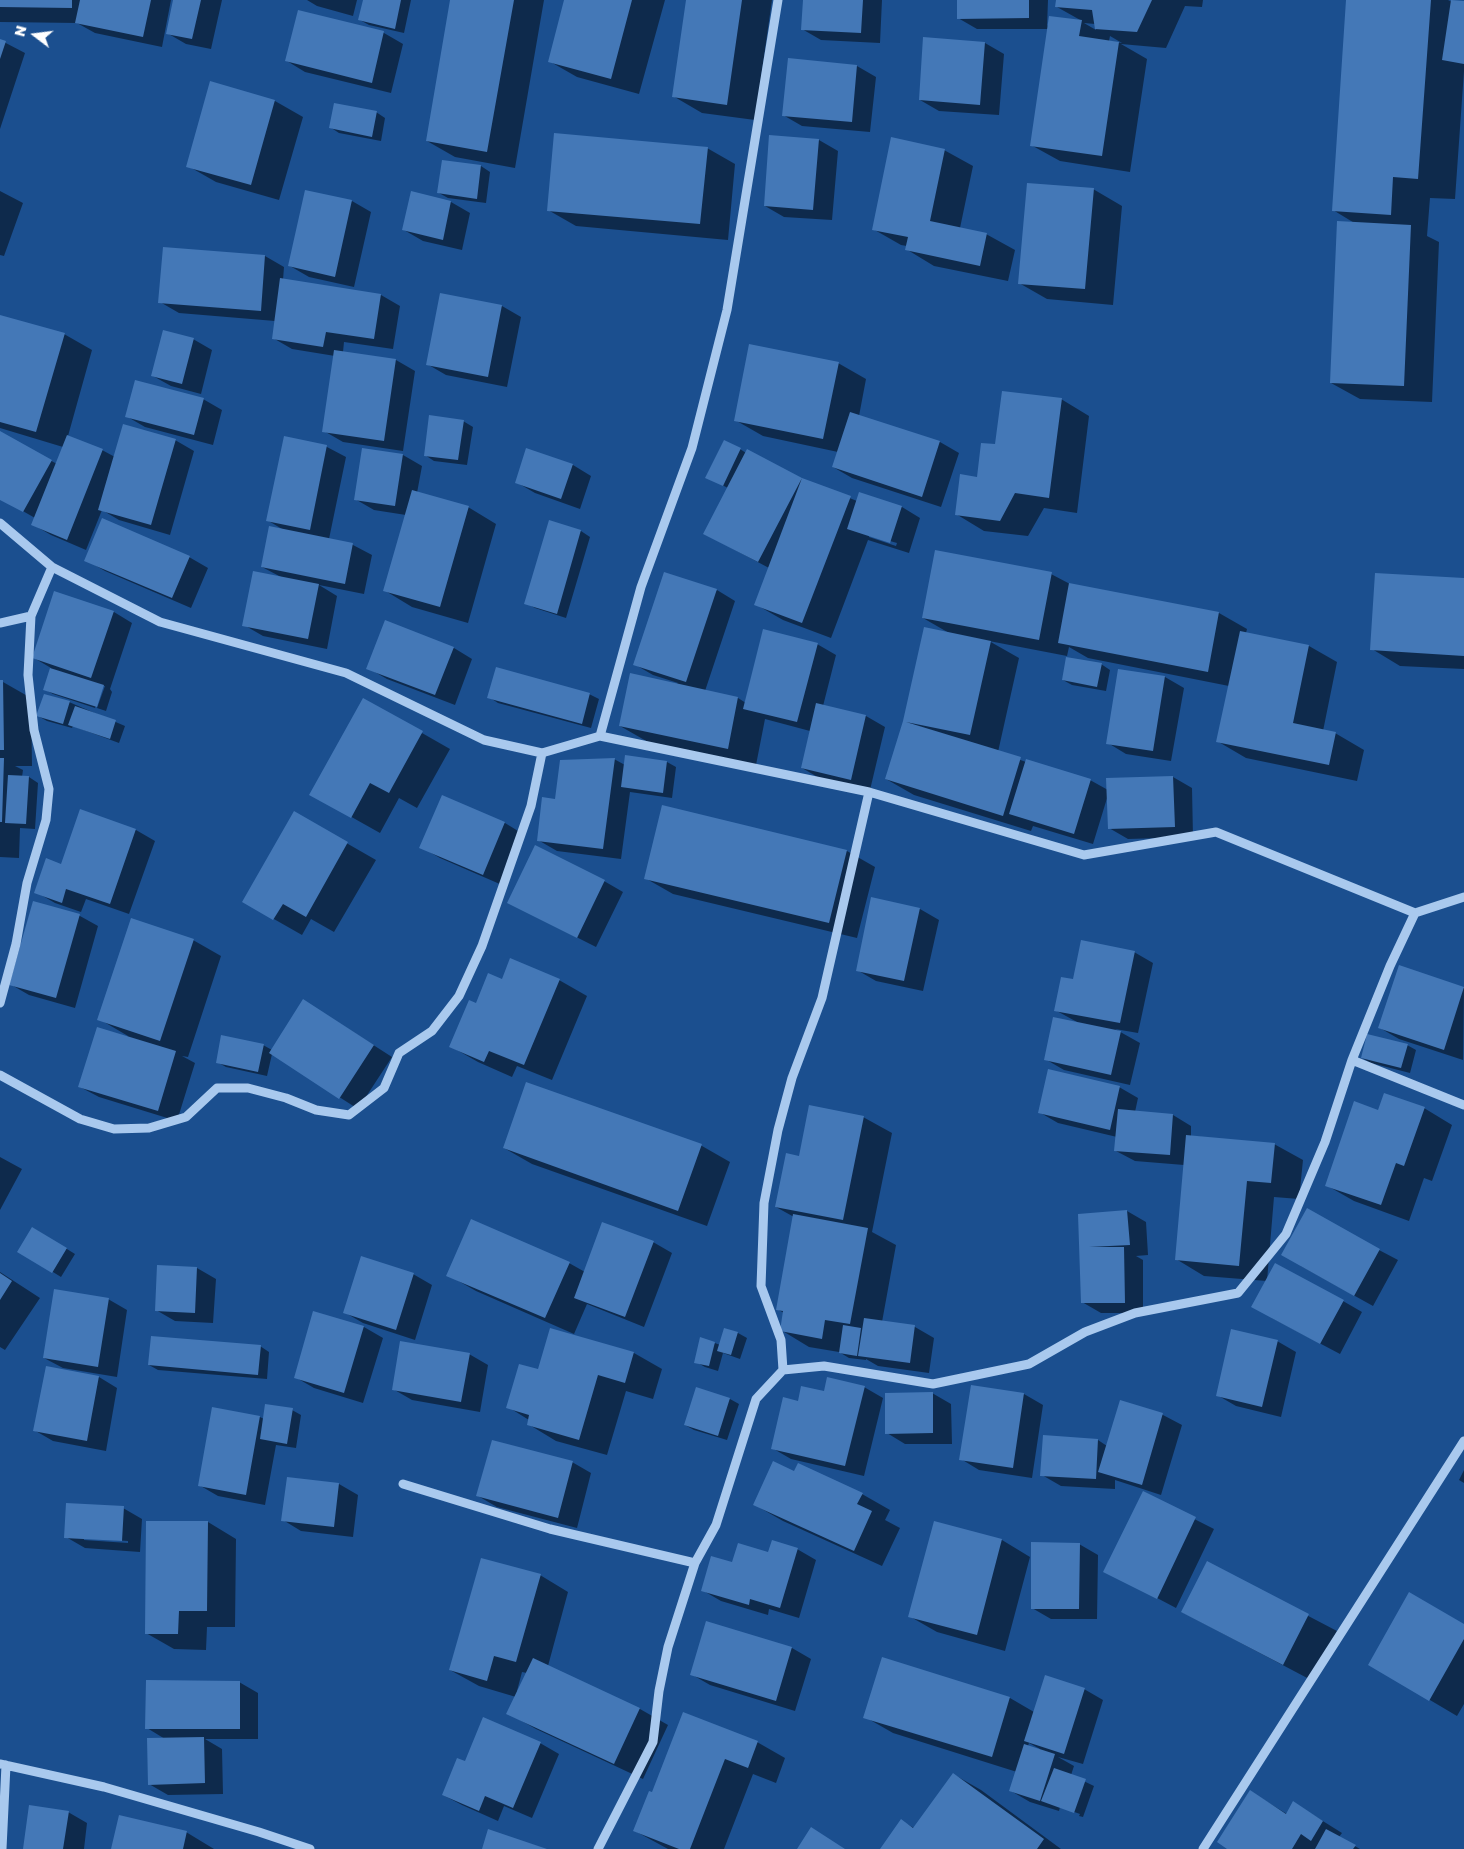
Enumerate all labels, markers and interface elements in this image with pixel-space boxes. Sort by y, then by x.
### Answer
north arrow [10,10,60,60]
text: N [10,24,30,38]

